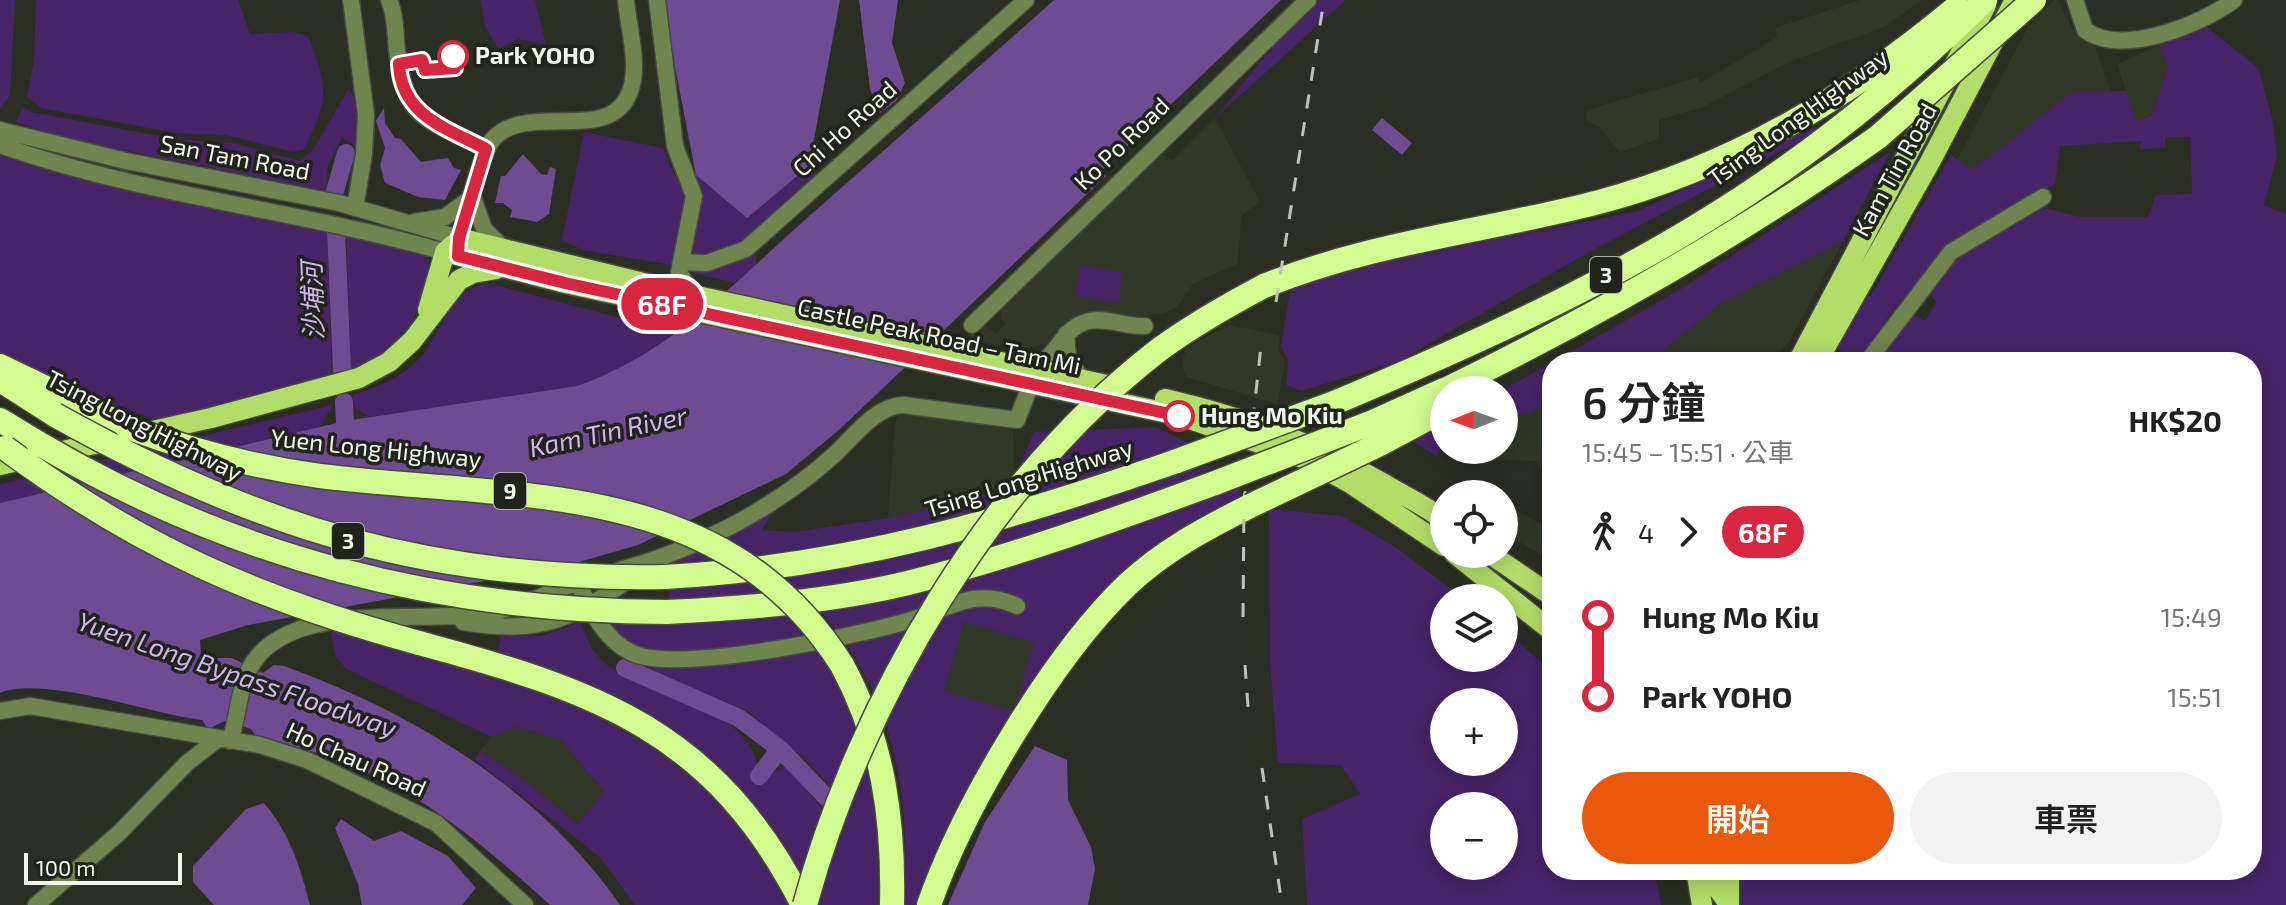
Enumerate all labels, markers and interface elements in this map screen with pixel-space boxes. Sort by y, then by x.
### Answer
place label: Park YOHO [475,40,595,69]
marker: Park YOHO [438,41,468,71]
street label: Tsing Long Highway [1701,41,1893,192]
street label: Chi Ho Road [786,74,902,182]
street label: Ko Po Road [1067,90,1175,195]
street label: Kam Tin Road [1845,98,1942,241]
street label: San Tam Road [158,128,313,185]
water label: 沙埔河 [294,257,328,341]
road number: 3 [1590,257,1622,293]
line badge: 68F [616,278,708,330]
text: 68F [637,287,687,321]
street label: Castle Peak Road – Tam Mi [795,291,1084,380]
street label: Tsing Long Highway [42,363,248,487]
text: 6 分鐘 [1582,375,1705,428]
north arrow [1430,376,1518,464]
map controls [1430,376,1518,880]
water label: Kam Tin River [526,399,690,462]
place label: Hung Mo Kiu [1201,400,1343,429]
marker: Hung Mo Kiu [1164,401,1194,431]
text: HK$20 [2128,402,2222,438]
street label: Yuen Long Highway [269,422,483,473]
street label: Tsing Long Highway [921,432,1136,523]
text: 15:45 – 15:51 · 公車 [1582,436,1794,467]
road number: 9 [494,473,526,509]
button: locate [1430,480,1518,568]
icon: walk [1582,510,1626,554]
icon: forward [1666,510,1710,554]
text: 68F [1738,515,1788,549]
text: 4 [1638,517,1654,548]
road number: 3 [332,523,364,559]
button: layers [1430,584,1518,672]
text: Hung Mo Kiu [1642,598,1819,634]
text: 15:49 [2161,601,2222,632]
water label: Yuen Long Bypass Floodway [74,604,401,744]
text: Park YOHO [1642,678,1792,714]
text: 15:51 [2167,681,2222,712]
button: + [1430,688,1518,776]
street label: Ho Chau Road [282,715,431,802]
button: 開始 [1582,772,1894,864]
button: 車票 [1910,772,2222,864]
button: − [1430,792,1518,880]
scale bar [24,849,182,885]
text: 100 m [36,854,95,880]

